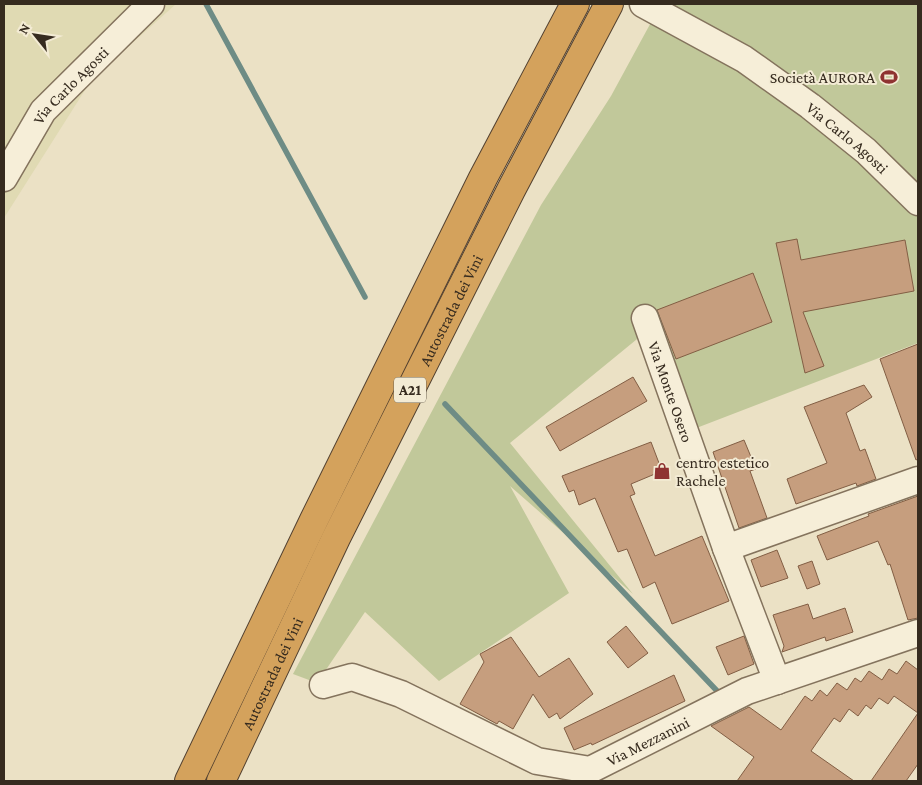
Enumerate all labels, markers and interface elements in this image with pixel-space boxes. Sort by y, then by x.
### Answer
north arrow [10,10,60,60]
text: N [14,20,33,37]
street label: Via Carlo Agosti [29,43,112,127]
sports icon: Società AURORA [879,67,899,87]
place label: Società AURORA [770,69,876,86]
street label: Via Carlo Agosti [803,99,891,177]
street label: Autostrada dei Vini [416,252,486,369]
street label: Via Monte Osero [645,339,696,445]
road number: A21 [394,378,426,402]
place label: centro estetico Rachele [676,454,769,489]
shop icon: centro estetico Rachele [652,461,672,481]
street label: Autostrada dei Vini [239,615,306,733]
street label: Via Mezzanini [604,713,692,769]

